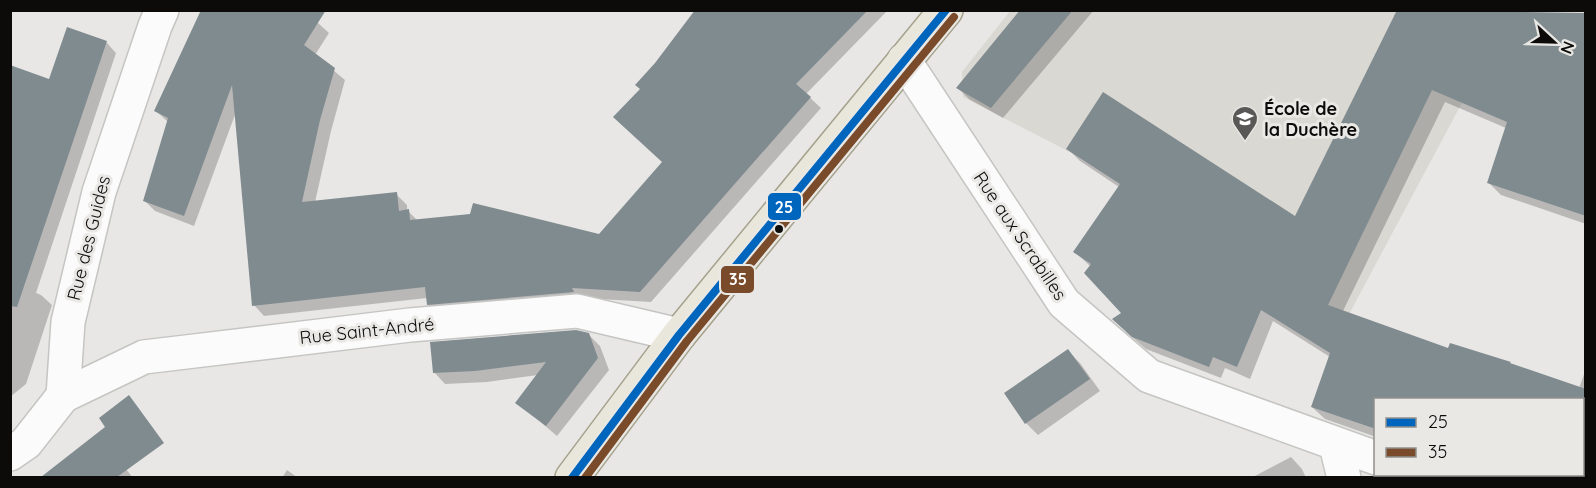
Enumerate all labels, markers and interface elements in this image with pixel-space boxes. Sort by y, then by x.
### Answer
north arrow [1524,12,1584,72]
text: N [1556,38,1579,57]
place label: École de la Duchère [1264,97,1357,141]
school or university icon: École de la Duchère [1230,104,1260,142]
street label: Rue aux Scrabilles [969,167,1072,304]
street label: Rue des Guides [62,173,115,303]
line badge: 25 [767,192,802,221]
text: 25 [775,197,793,217]
unlabelled marker [773,223,785,235]
line badge: 35 [720,265,755,294]
text: 35 [729,269,747,289]
street label: Rue Saint-André [298,312,435,349]
legend [1374,398,1584,476]
text: 25 [1428,410,1448,433]
text: 35 [1428,440,1447,463]

